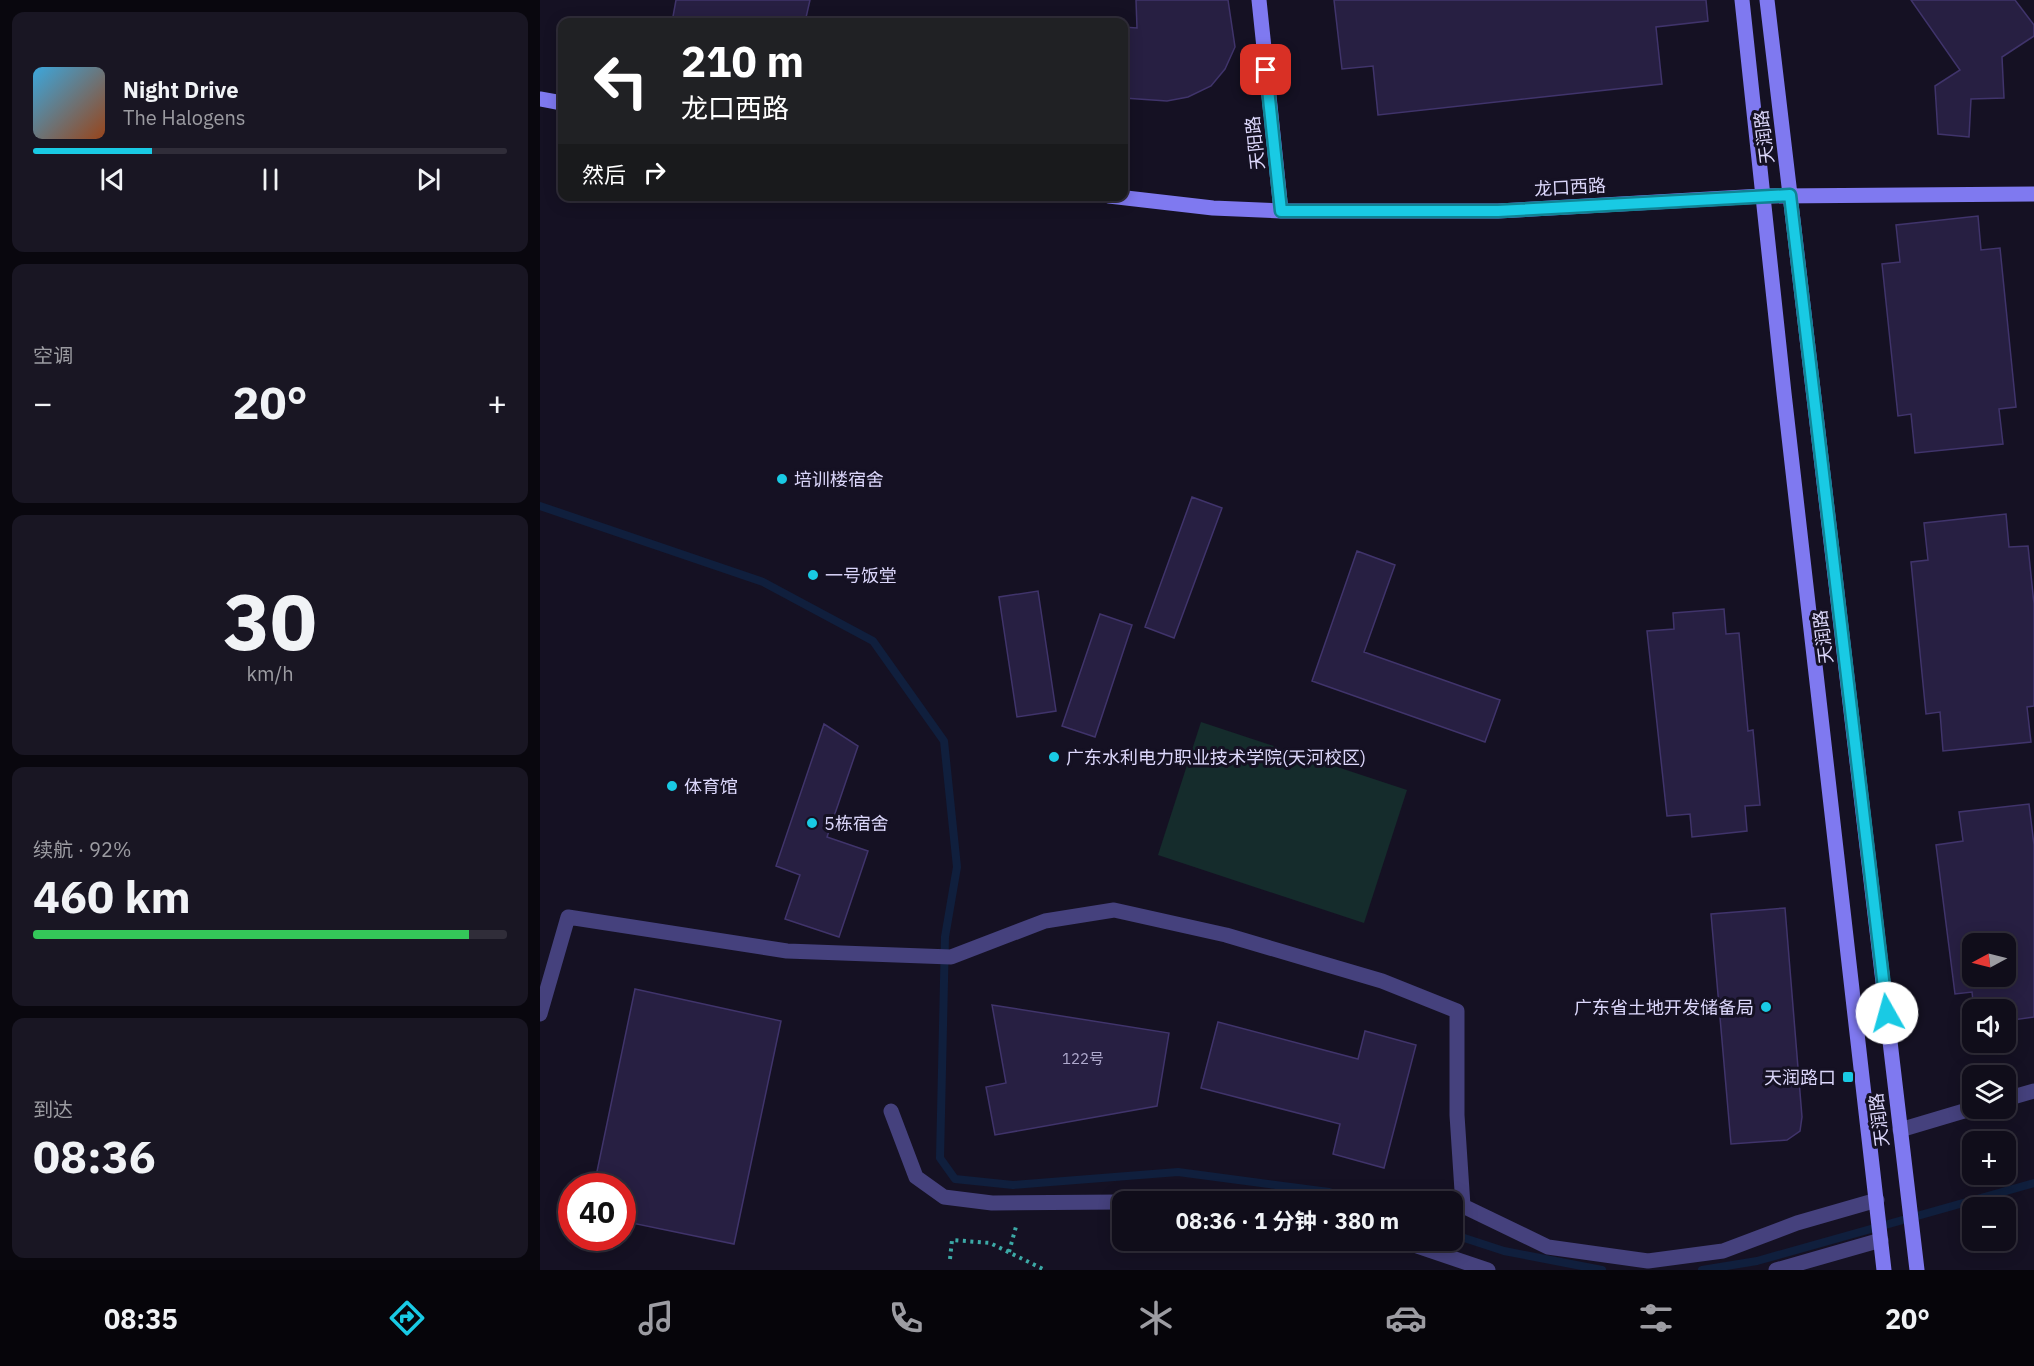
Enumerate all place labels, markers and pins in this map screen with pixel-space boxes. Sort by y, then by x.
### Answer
pin [1240,44,1291,95]
place label: 培训楼宿舍 [794,468,884,491]
marker: 培训楼宿舍 [775,472,789,486]
place label: 一号饭堂 [825,564,897,587]
marker: 一号饭堂 [806,568,820,582]
place label: 广东水利电力职业技术学院(天河校区) [1066,746,1366,769]
marker: 广东水利电力职业技术学院(天河校区) [1047,750,1061,764]
place label: 体育馆 [684,775,738,798]
marker: 体育馆 [665,779,679,793]
place label: 5栋宿舍 [824,812,889,835]
marker: 5栋宿舍 [805,816,819,830]
place label: 广东省土地开发储备局 [1574,996,1754,1019]
marker: 广东省土地开发储备局 [1759,1000,1773,1014]
place label: 天润路口 [1764,1066,1836,1089]
marker: 天润路口 [1841,1070,1855,1084]

